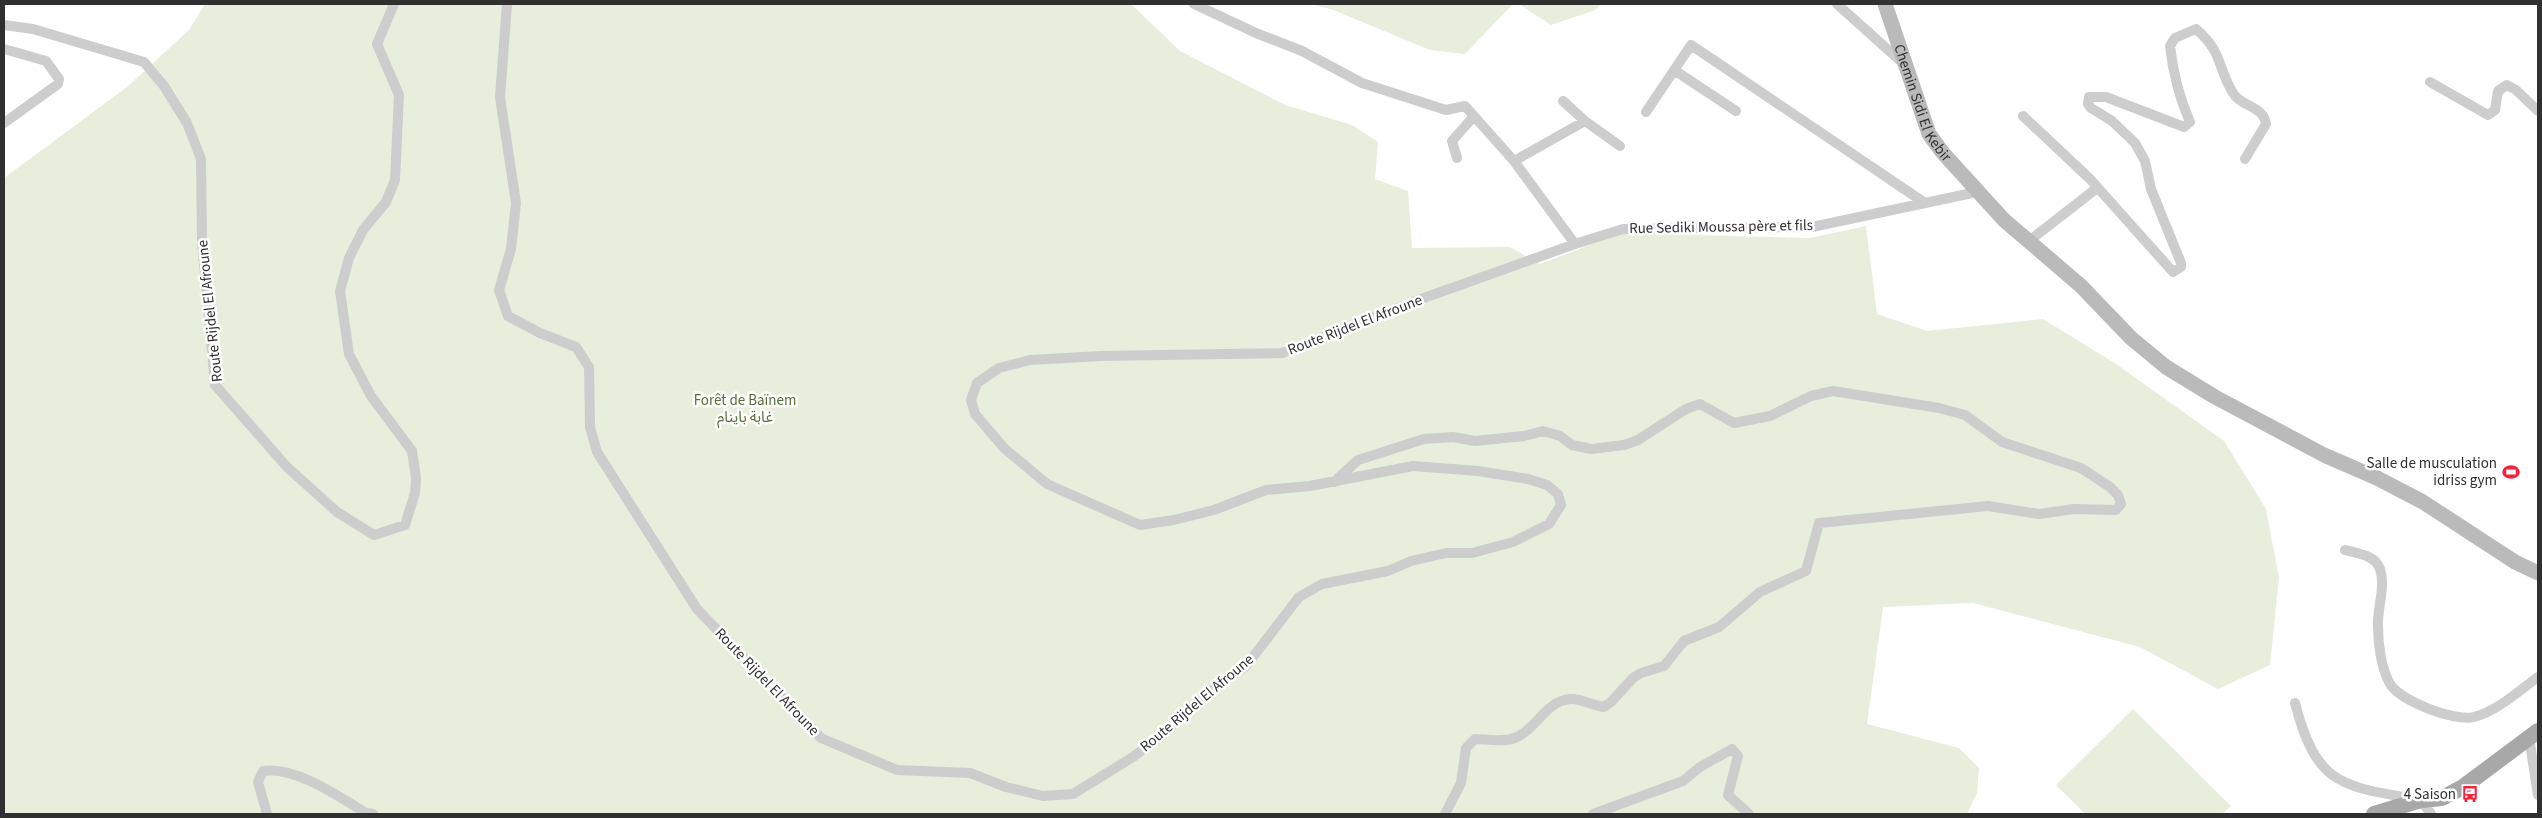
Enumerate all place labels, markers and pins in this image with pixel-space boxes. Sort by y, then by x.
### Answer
place label: Salle de musculation idriss gym [2366,453,2497,491]
sports icon: Salle de musculation idriss gym [2501,462,2521,482]
place label: 4 Saison [2404,784,2456,805]
bus stop icon: 4 Saison [2460,784,2480,804]

